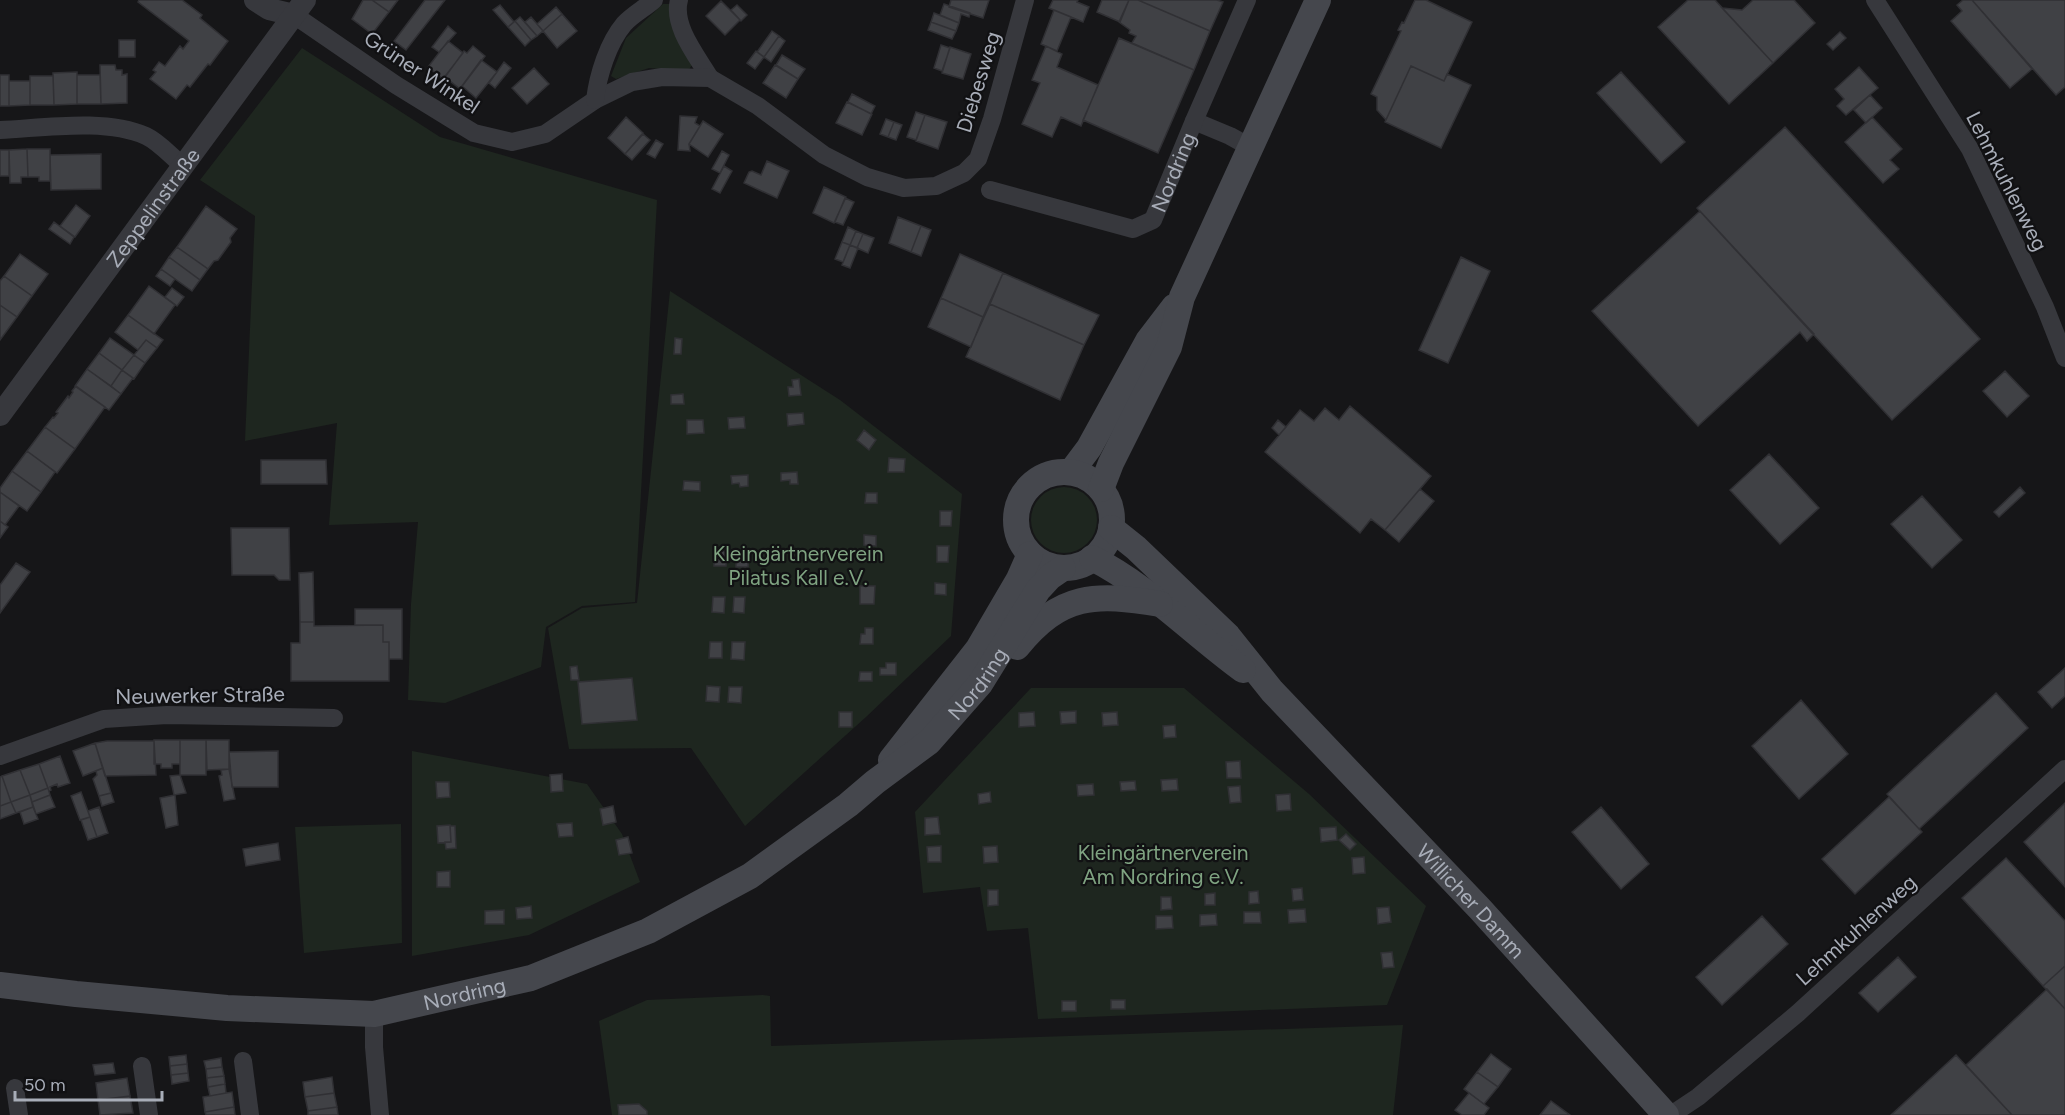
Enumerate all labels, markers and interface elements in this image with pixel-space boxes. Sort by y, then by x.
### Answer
street label: Grüner Winkel [359,25,485,119]
street label: Diebesweg [951,28,1005,136]
street label: Lehmkuhlenweg [1961,107,2053,255]
street label: Nordring [1145,129,1200,216]
street label: Zeppelinstraße [101,143,205,271]
park label: Kleingärtnerverein Pilatus Kall e.V. [712,541,884,590]
street label: Nordring [942,643,1012,725]
street label: Neuwerker Straße [115,681,285,709]
street label: Willicher Damm [1412,838,1530,963]
park label: Kleingärtnerverein Am Nordring e.V. [1077,840,1249,889]
street label: Lehmkuhlenweg [1791,869,1921,991]
street label: Nordring [421,972,508,1015]
scale bar [15,1064,162,1102]
text: 50 m [24,1074,66,1096]

